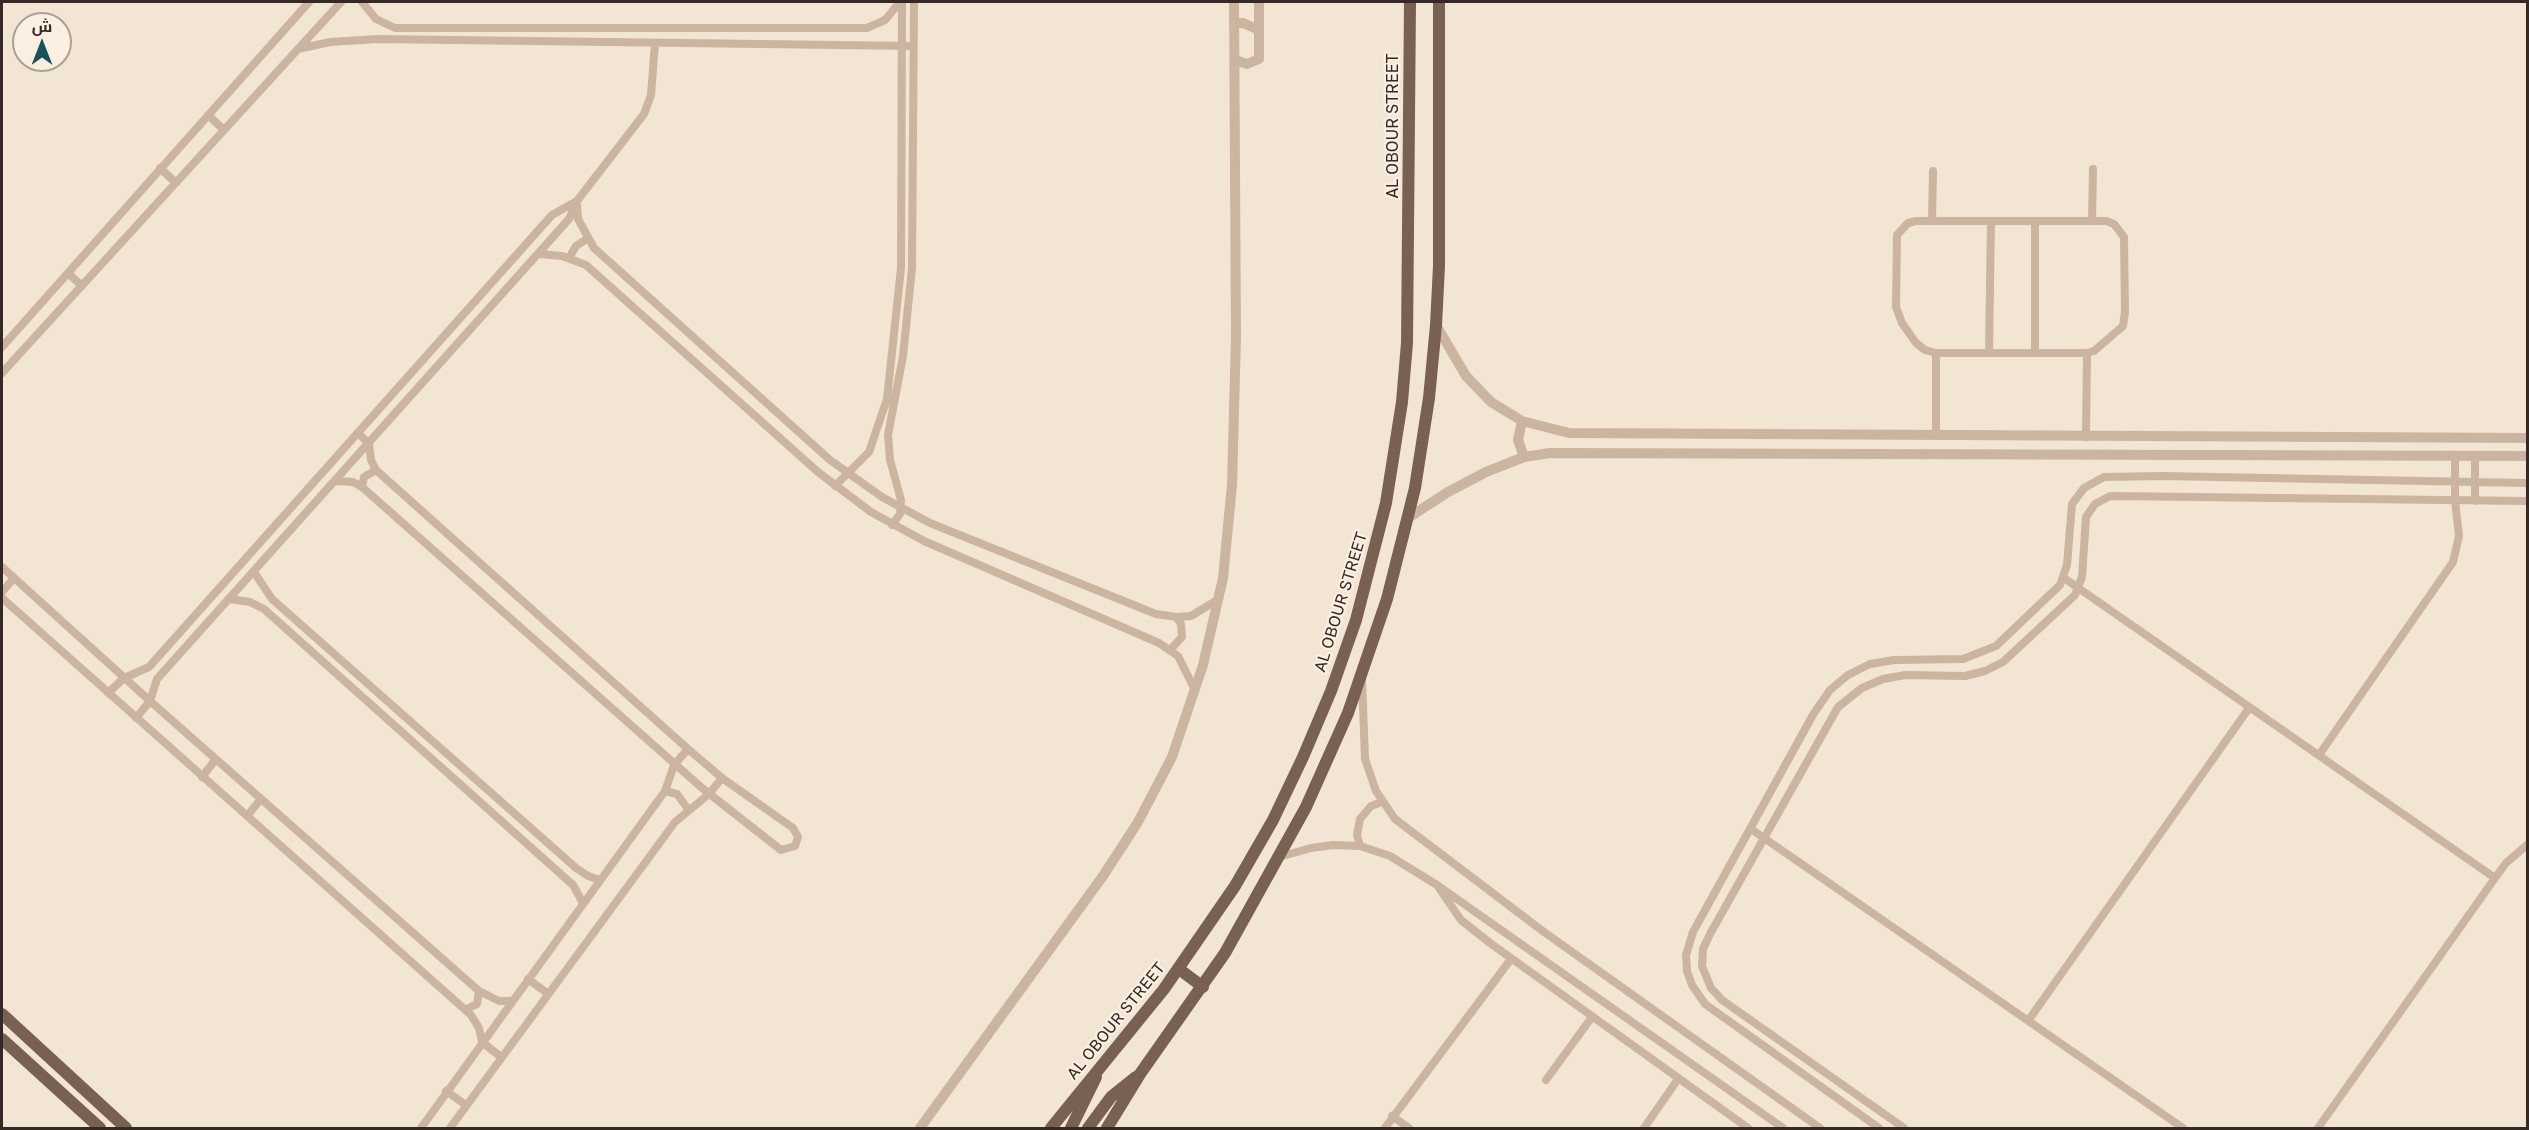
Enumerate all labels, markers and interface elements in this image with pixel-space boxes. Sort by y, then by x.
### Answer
north arrow [12,12,72,72]
text: ش [32,16,52,36]
street label: AL OBOUR STREET [1383,53,1403,199]
street label: AL OBOUR STREET [1311,530,1371,674]
street label: AL OBOUR STREET [1063,959,1169,1083]

